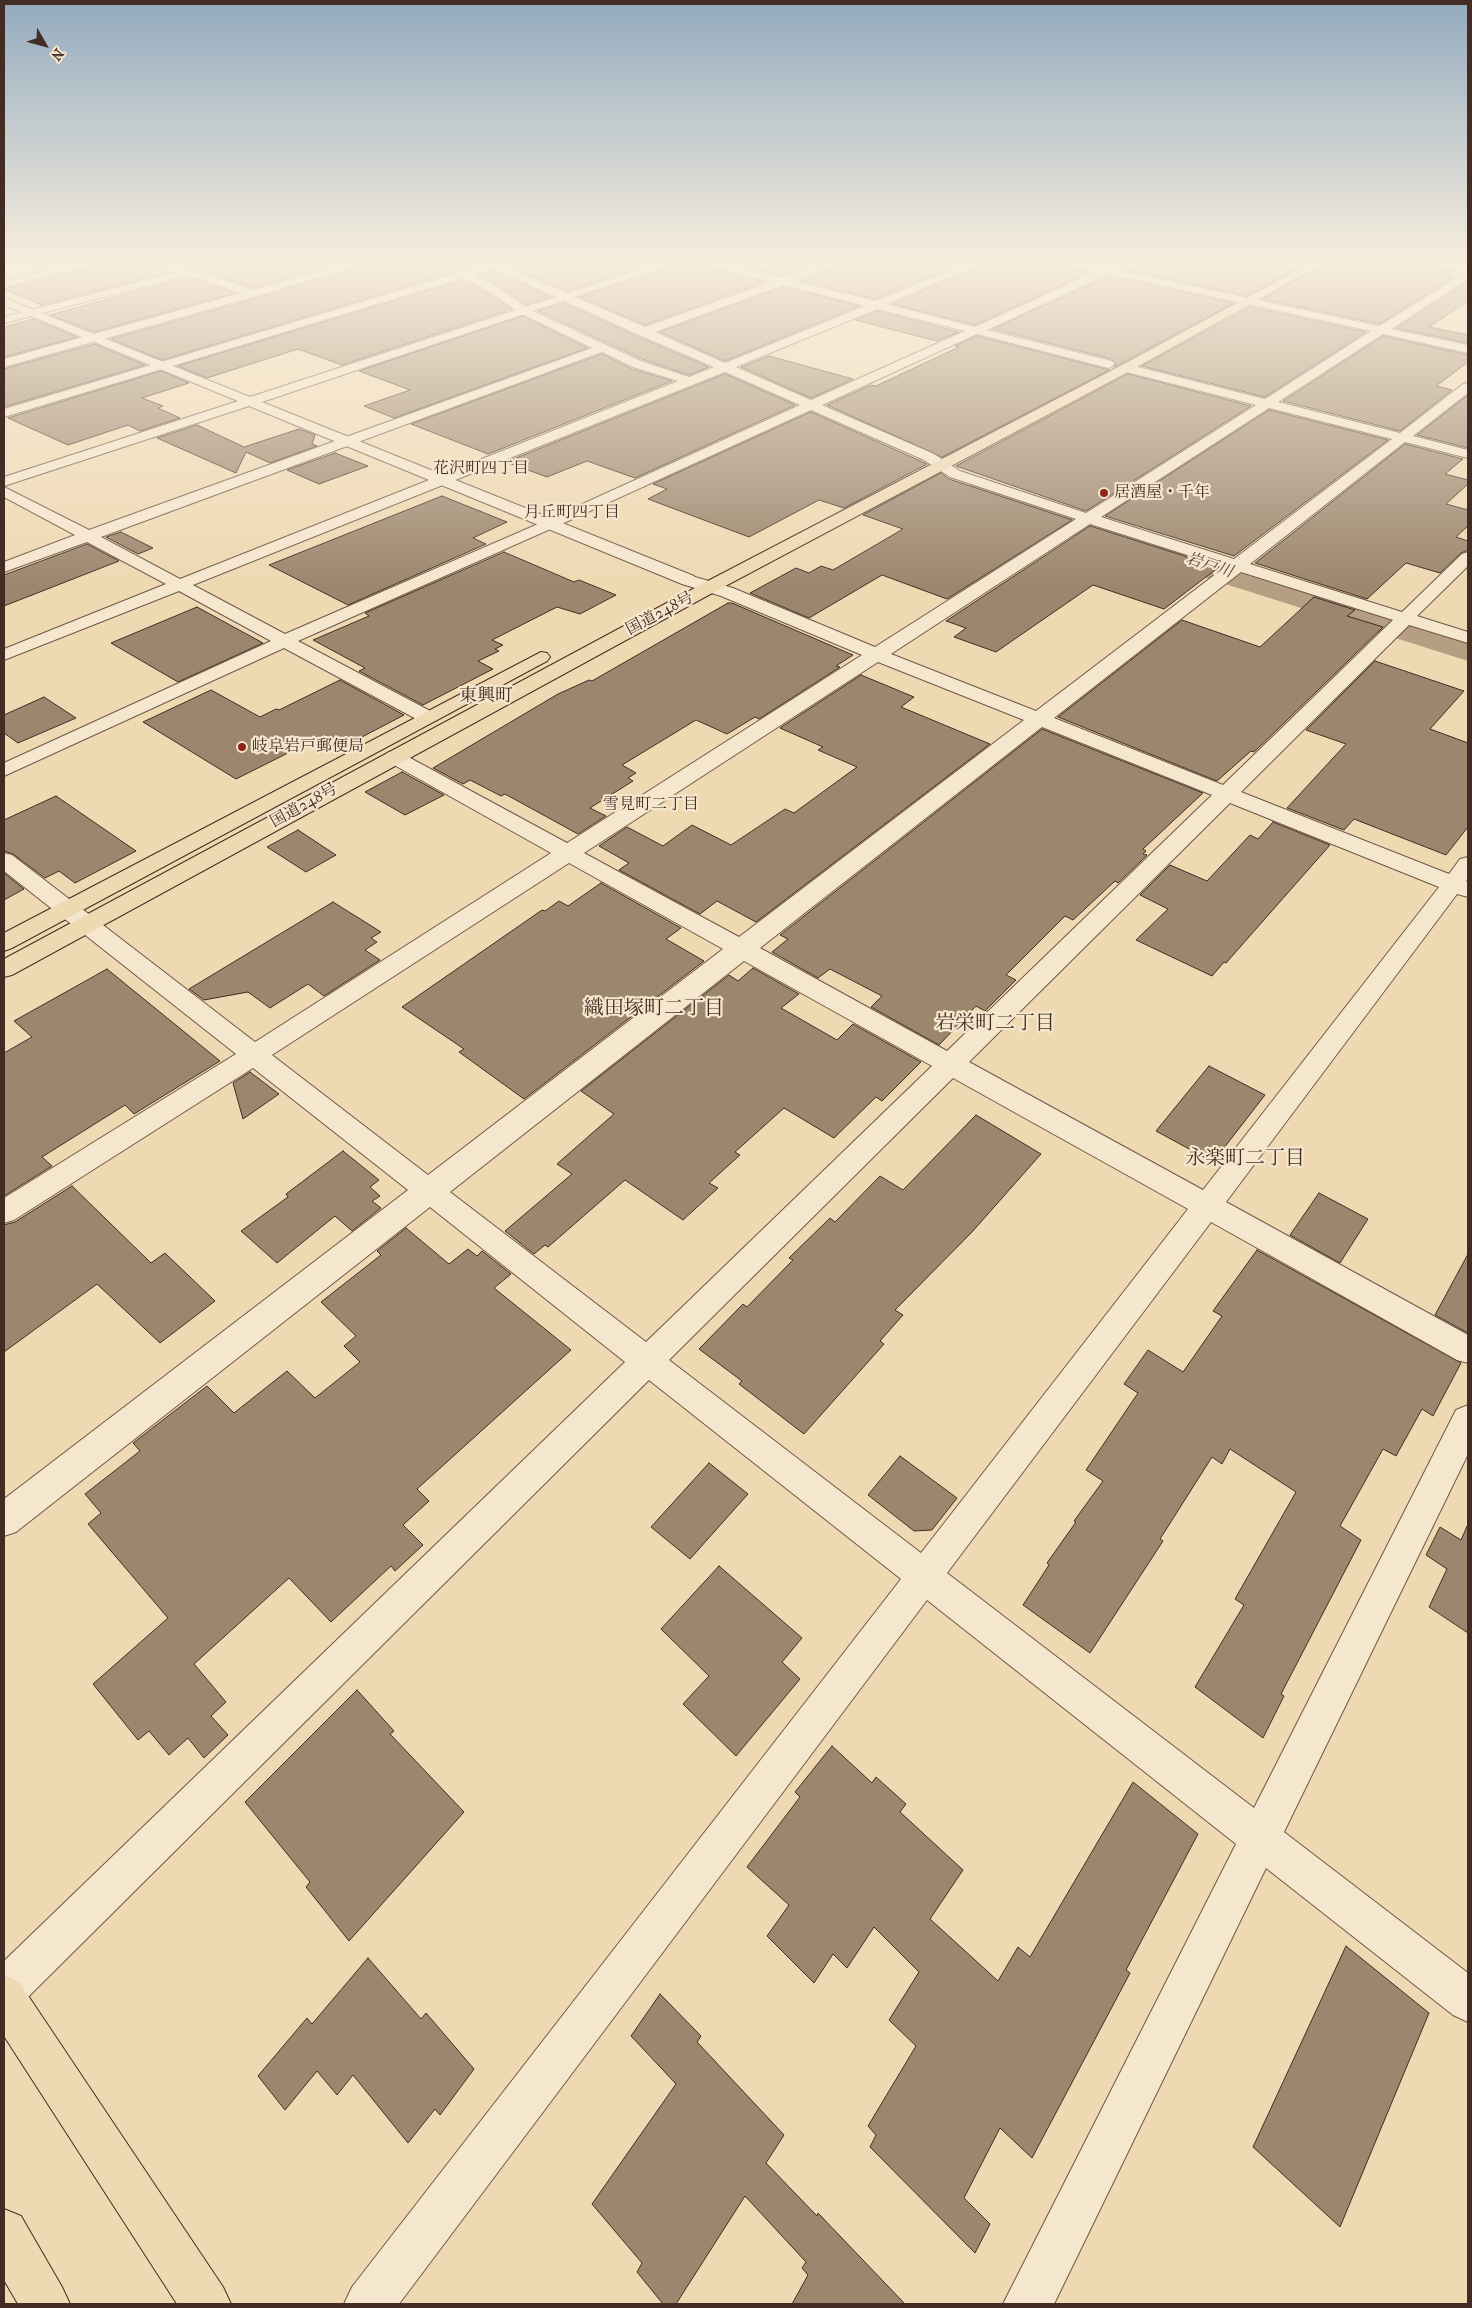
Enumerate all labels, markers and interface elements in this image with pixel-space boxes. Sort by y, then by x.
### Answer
north arrow [20,20,70,70]
text: N [47,45,67,64]
district label: 花沢町四丁目 [433,459,529,479]
place label: 居酒屋・千年 [1114,483,1210,503]
marker: 居酒屋・千年 [1098,487,1110,499]
district label: 月丘町四丁目 [524,503,620,523]
water label: 岩戸川 [1183,549,1235,583]
street label: 国道248号 [623,588,697,640]
district label: 東興町 [459,686,513,708]
place label: 岐阜岩戸郵便局 [252,737,364,757]
marker: 岐阜岩戸郵便局 [236,741,248,753]
street label: 国道248号 [267,780,341,832]
district label: 雪見町二丁目 [603,795,699,815]
district label: 織田塚町二丁目 [584,997,724,1021]
district label: 岩栄町二丁目 [935,1012,1055,1036]
district label: 永楽町二丁目 [1185,1147,1305,1171]

